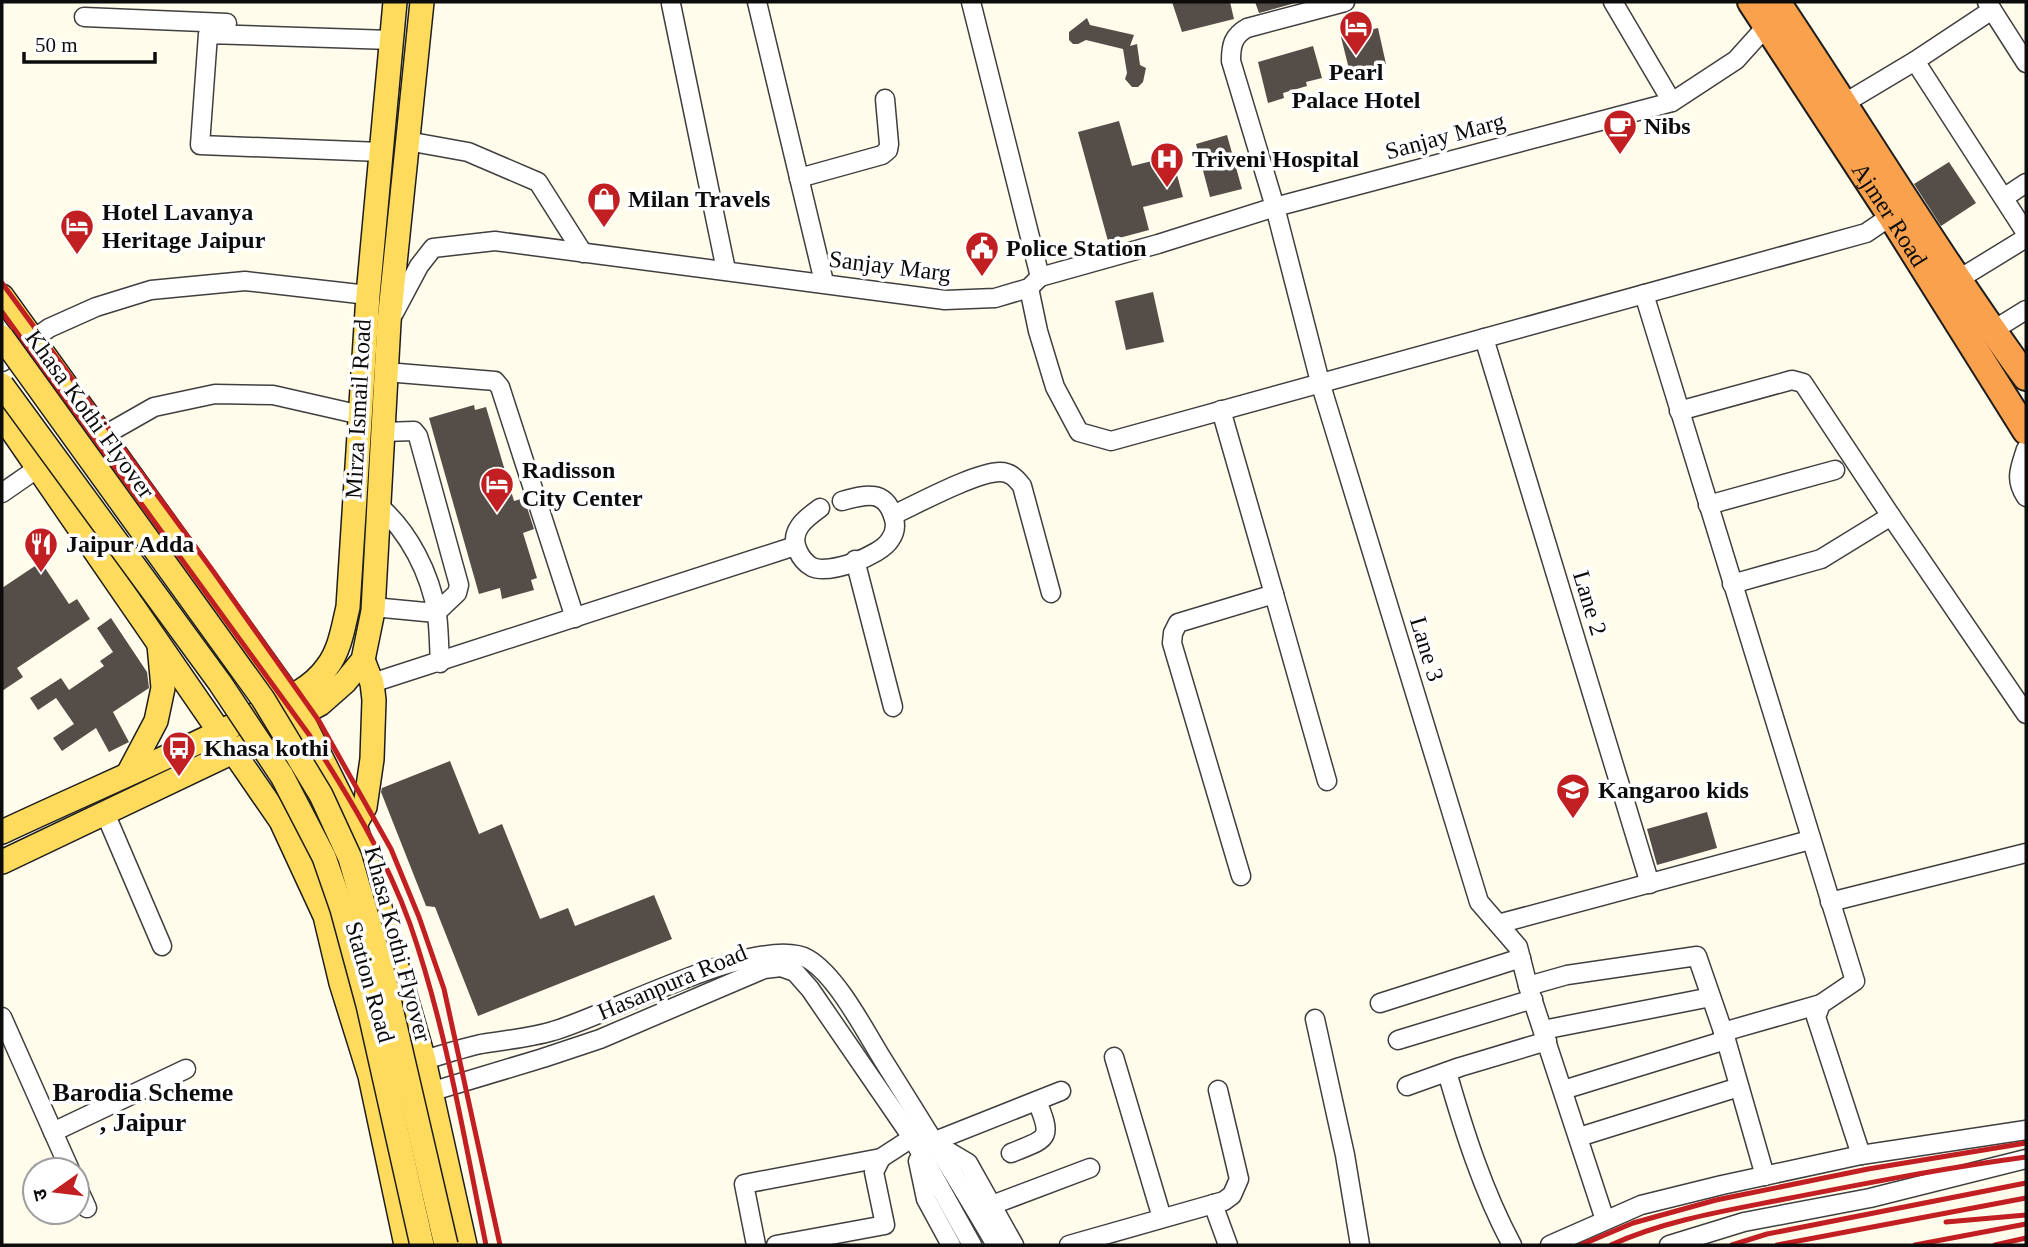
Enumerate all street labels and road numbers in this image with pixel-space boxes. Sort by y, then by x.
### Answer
street label: Sanjay Marg [1382,108,1508,164]
street label: Ajmer Road [1847,158,1932,271]
street label: Sanjay Marg [827,246,953,286]
street label: Mirza Ismail Road [340,318,376,500]
street label: Khasa Kothi Flyover [20,325,160,503]
street label: Lane 2 [1568,568,1612,638]
street label: Lane 3 [1405,614,1449,684]
street label: Khasa Kothi Flyover [359,843,437,1045]
street label: Station Road [340,918,400,1046]
street label: Hasanpura Road [594,939,750,1025]

